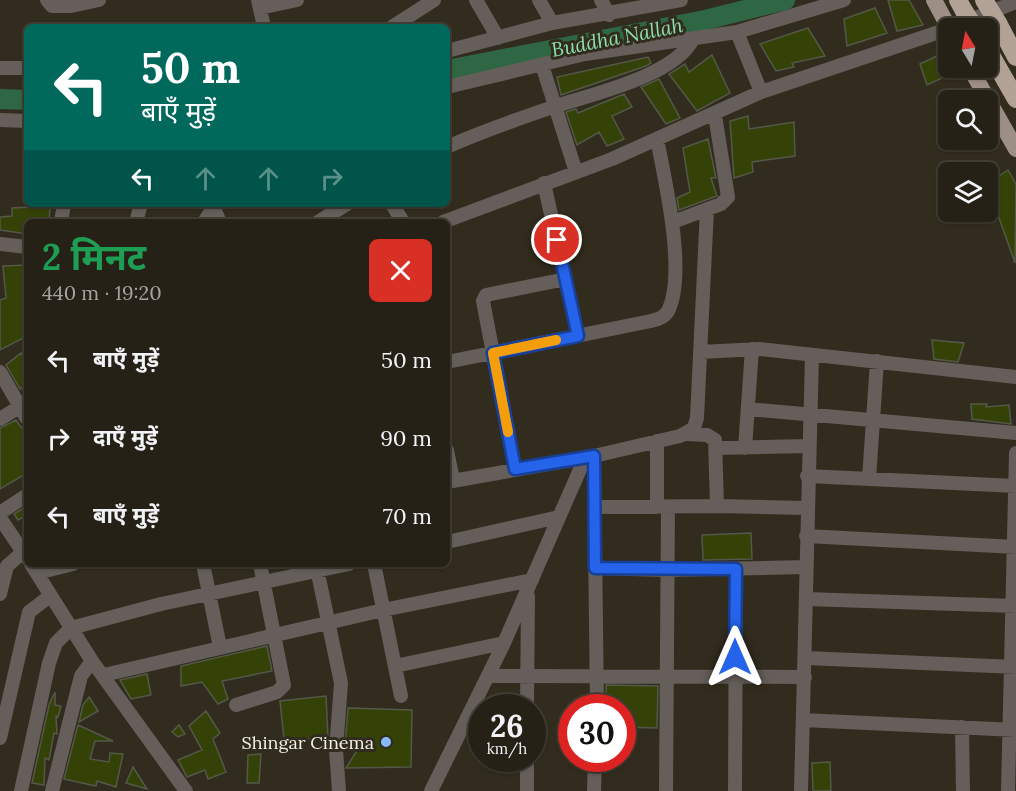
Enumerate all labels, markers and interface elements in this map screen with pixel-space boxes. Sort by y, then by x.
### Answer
water label: Buddha Nallah [549,12,686,62]
north arrow [938,18,998,78]
map controls [938,18,998,222]
text: 50 m [141,41,240,95]
icon: left [42,48,120,126]
button: search [938,90,998,150]
text: बाएँ मुड़ें [141,94,216,128]
icon: left [126,162,159,195]
icon: ahead [189,162,222,195]
icon: ahead [252,162,285,195]
icon: right [315,162,348,195]
button: layers [938,162,998,222]
pin [531,214,582,265]
icon: arrive [540,223,573,256]
text: 2 मिनट [42,234,146,280]
button: close [369,239,432,302]
text: 440 m · 19:20 [42,280,162,305]
icon: left [42,344,75,377]
text: बाएँ मुड़ें [93,345,159,373]
text: 50 m [381,346,432,374]
icon: right [42,422,75,455]
text: दाएँ मुड़ें [93,423,158,451]
text: 90 m [380,424,432,452]
icon: left [42,500,75,533]
text: बाएँ मुड़ें [93,501,159,529]
text: 70 m [383,502,432,530]
position arrow [703,625,767,689]
speed limit sign: 30 [558,694,636,772]
text: 26 [490,707,524,745]
place label: Shingar Cinema [242,731,374,754]
marker: Shingar Cinema [379,735,393,749]
text: km/h [487,739,527,758]

